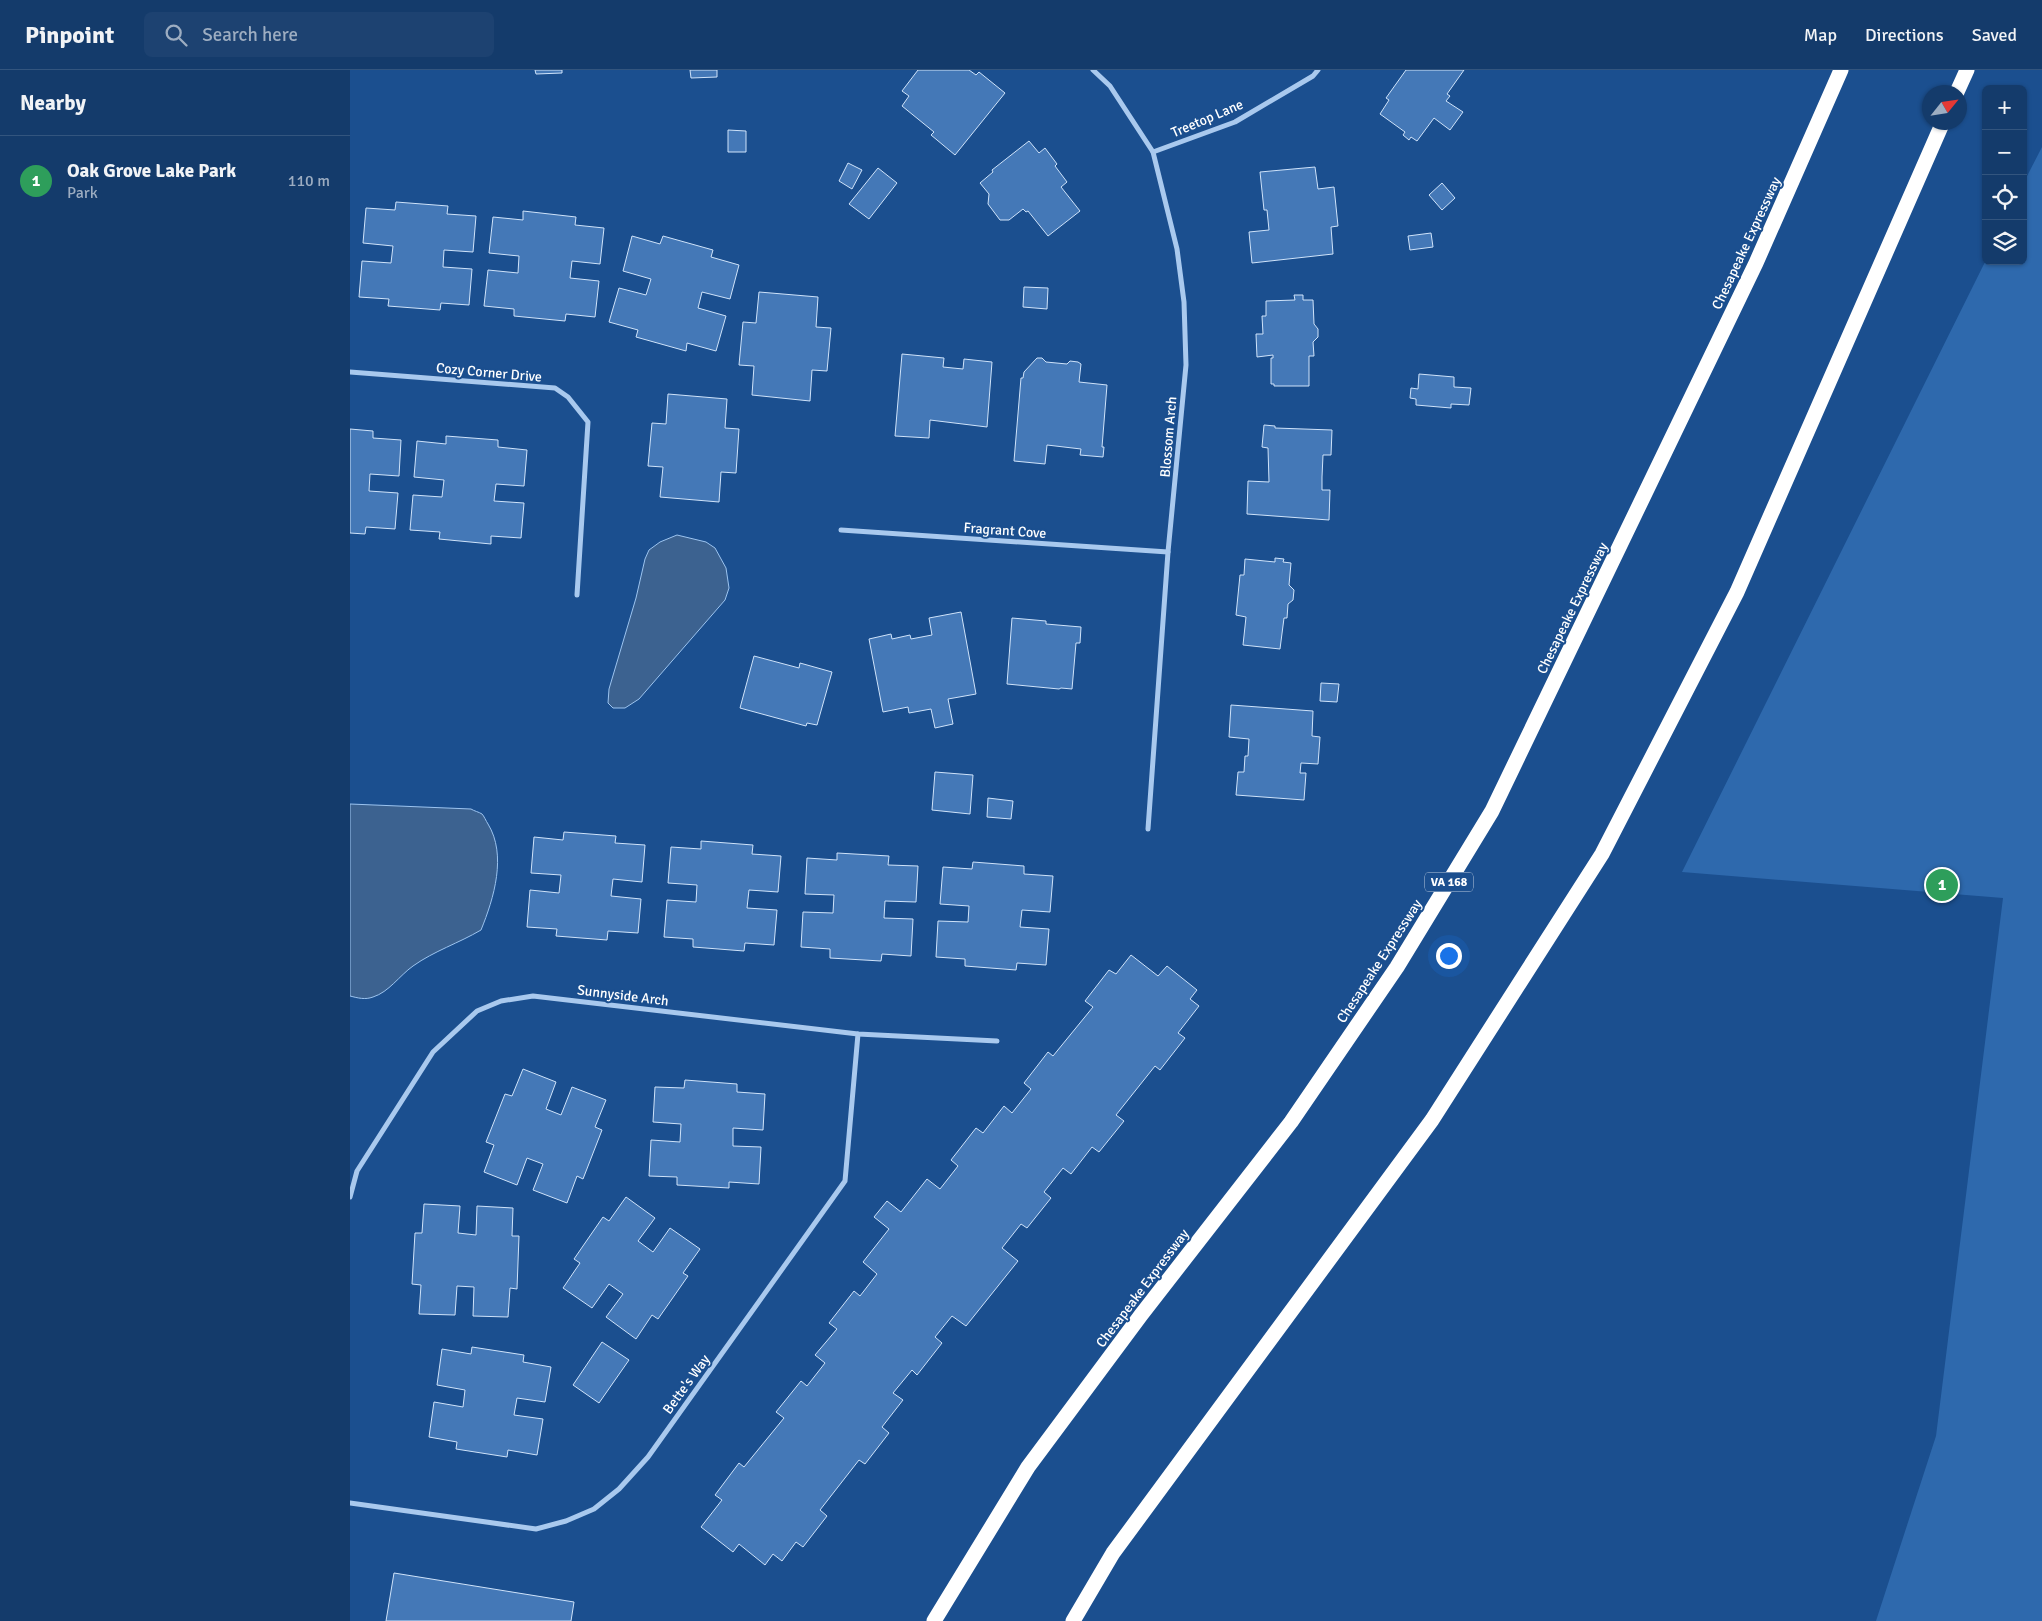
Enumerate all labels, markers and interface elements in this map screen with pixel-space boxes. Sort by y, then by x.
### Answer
search box [144,12,494,57]
text: Pinpoint [25,20,114,50]
icon: search [162,21,190,49]
text: Search here [202,23,298,47]
text: Map [1804,24,1837,46]
text: Directions [1865,24,1944,46]
text: Saved [1972,24,2017,46]
north arrow [1922,85,1967,130]
map controls [1982,85,2027,265]
button: + [1982,85,2027,130]
text: Nearby [20,90,86,116]
street label: Treetop Lane [1169,96,1246,141]
button: − [1982,130,2027,175]
text: Oak Grove Lake Park [67,159,236,183]
text: 1 [32,171,40,191]
text: 110 m [288,171,330,191]
street label: Chesapeake Expressway [1708,174,1785,312]
button: locate [1982,175,2027,220]
text: Park [67,183,98,203]
button: layers [1982,220,2027,265]
street label: Cozy Corner Drive [435,359,543,386]
street label: Blossom Arch [1156,396,1181,478]
street label: Fragrant Cove [963,519,1047,542]
street label: Chesapeake Expressway [1533,539,1612,677]
pin: 1 [1926,866,1958,904]
road number: VA 168 [1425,872,1473,892]
street label: Chesapeake Expressway [1333,896,1426,1026]
your location [1436,943,1462,969]
street label: Sunnyside Arch [576,981,670,1010]
street label: Chesapeake Expressway [1092,1225,1193,1351]
street label: Bette's Way [659,1351,714,1417]

